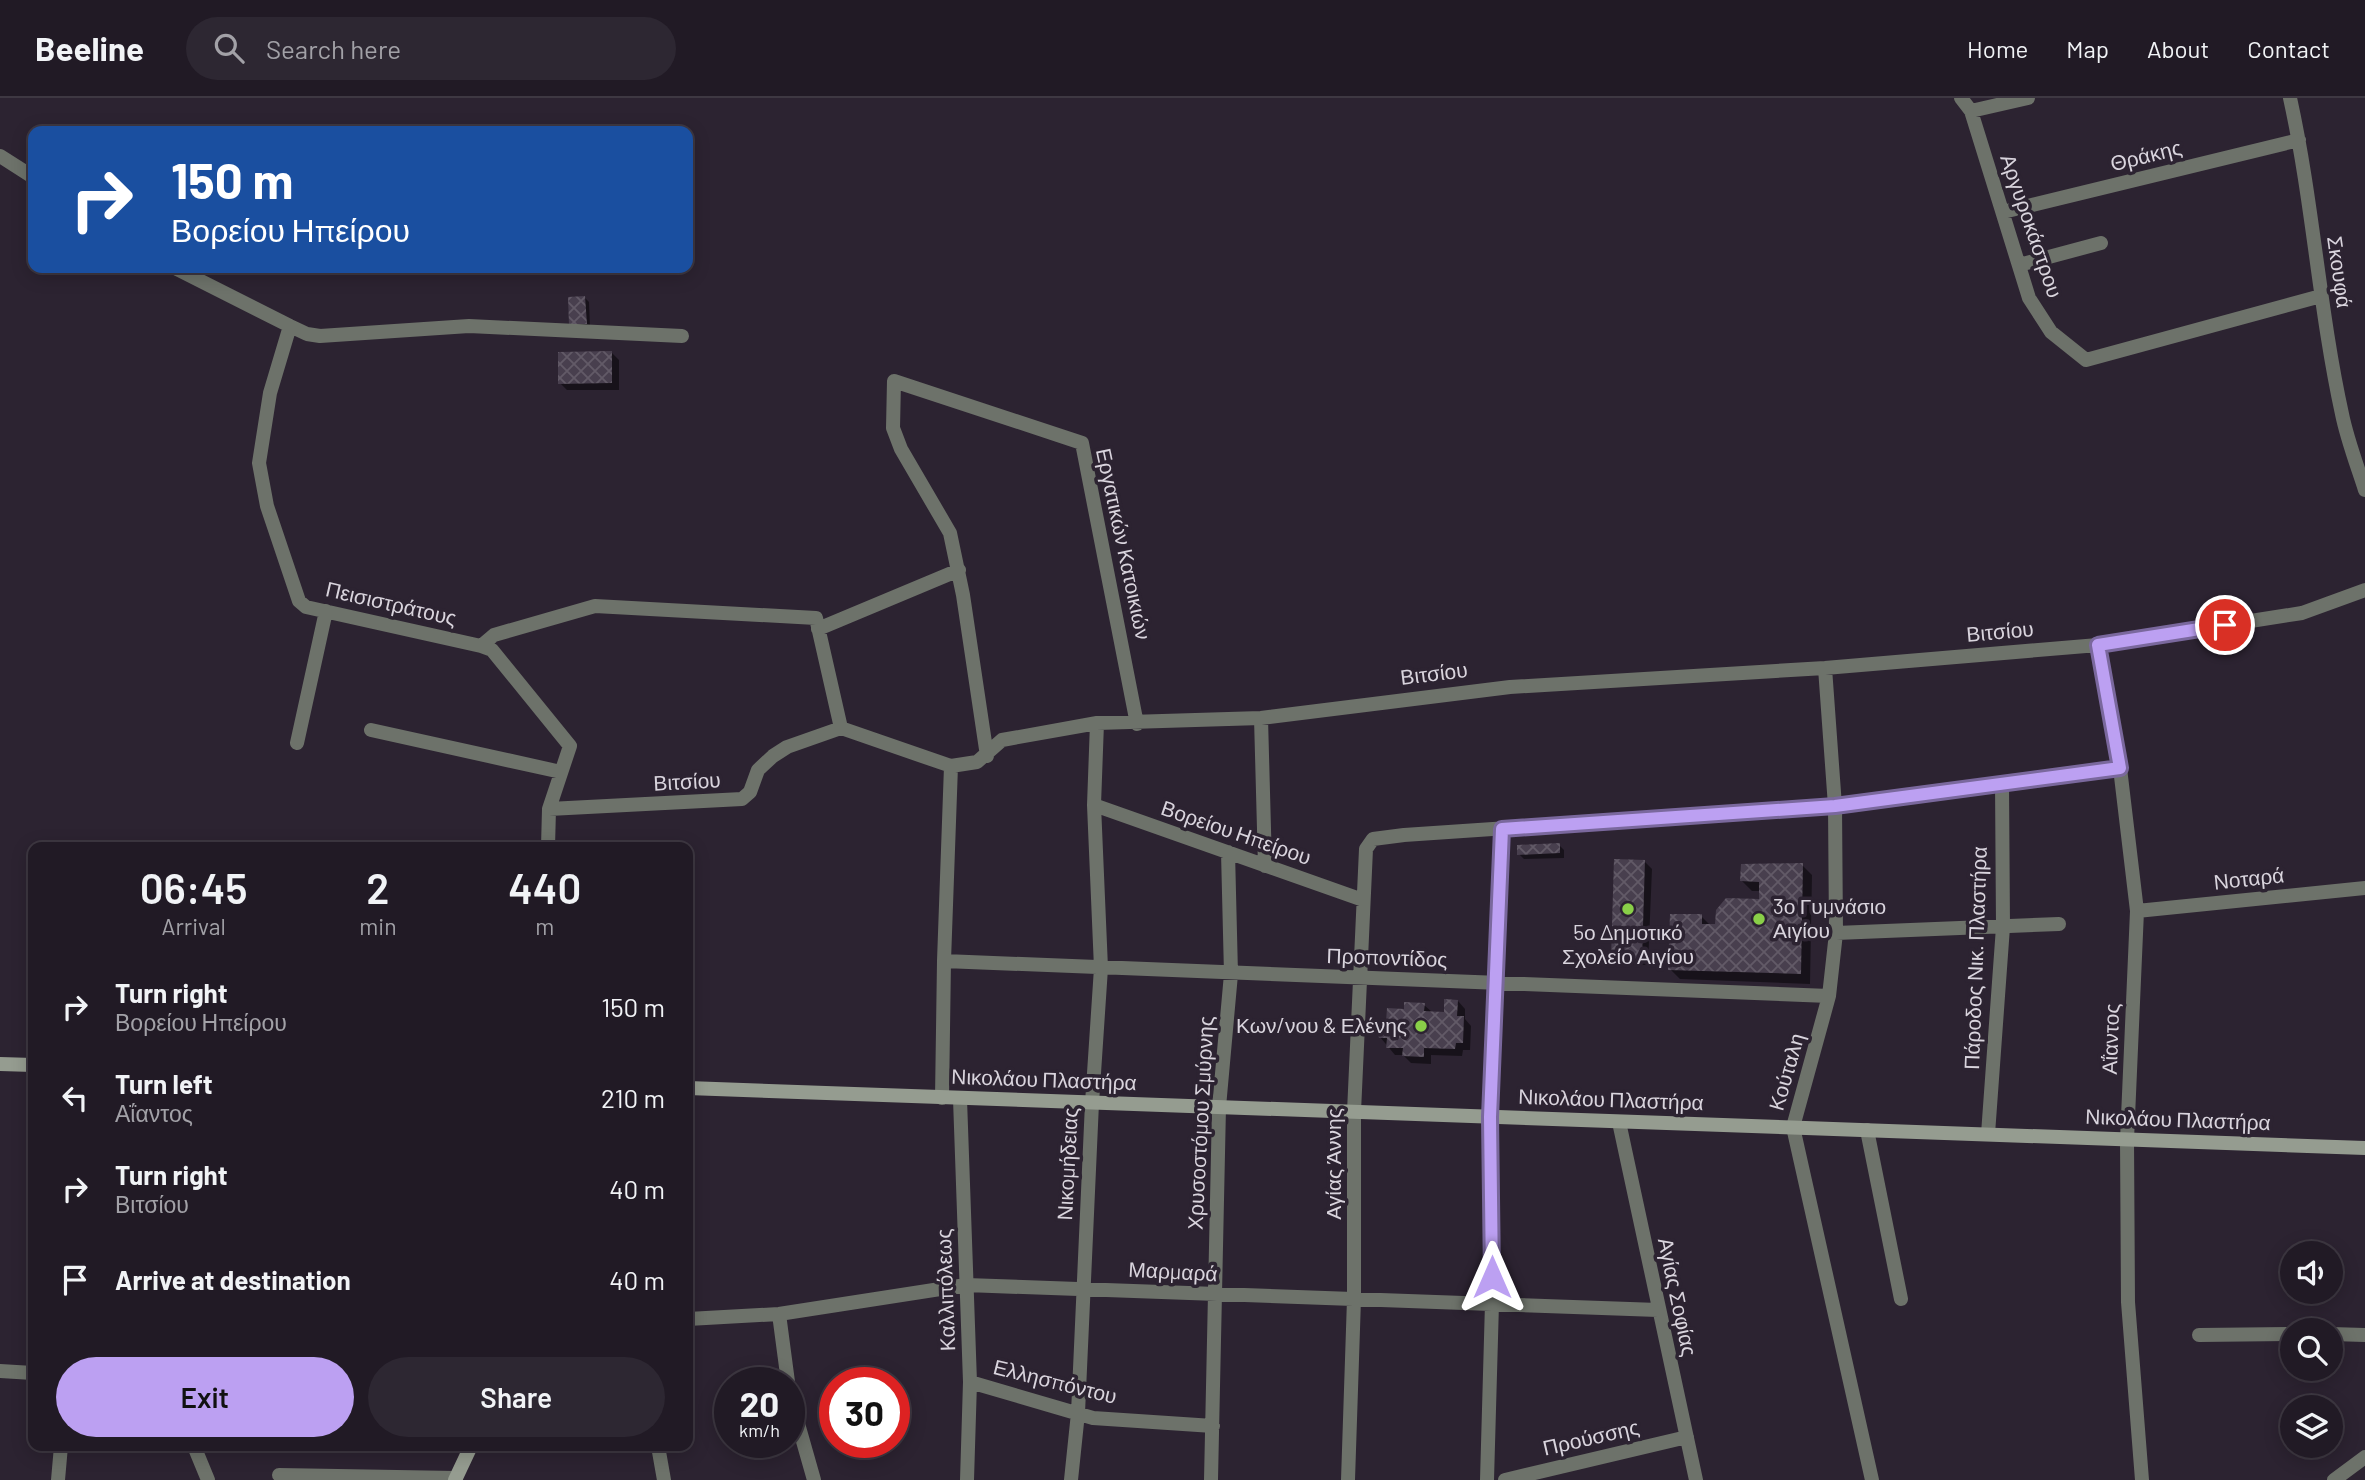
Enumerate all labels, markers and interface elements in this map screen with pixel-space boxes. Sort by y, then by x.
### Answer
search box [186,17,676,80]
text: Beeline [35,28,144,68]
icon: search [210,29,248,67]
text: Search here [266,33,401,64]
text: Home [1967,34,2028,63]
text: Map [2066,34,2109,63]
text: About [2147,34,2209,63]
text: Contact [2247,34,2330,63]
street label: Θράκης [2107,134,2184,175]
text: 150 m [171,150,293,209]
street label: Αργυροκάστρου [1996,150,2069,301]
icon: right [56,154,147,245]
text: Βορείου Ηπείρου [171,210,410,248]
street label: Σκουφά [2323,234,2358,309]
street label: Εργατικών Κατοικιών [1092,446,1157,642]
street label: Πεισιστράτους [324,575,459,630]
pin [2195,595,2255,655]
icon: arrive [2206,606,2244,644]
street label: Βιτσίου [1965,615,2035,646]
street label: Βιτσίου [1399,656,1469,689]
street label: Βιτσίου [653,766,721,795]
street label: Βορείου Ηπείρου [1158,794,1315,869]
street label: Πάροδος Νικ. Πλαστήρα [1958,846,1991,1070]
street label: Νοταρά [2212,861,2285,894]
text: 06:45 [140,862,248,912]
text: 2 [366,862,389,912]
text: 440 [508,862,581,912]
place label: 3ο Γυμνάσιο Αιγίου [1773,893,1886,942]
marker: 5ο Δημοτικό Σχολείο Αιγίου [1620,901,1636,917]
marker: 3ο Γυμνάσιο Αιγίου [1751,911,1767,927]
text: Arrival [161,912,226,940]
text: min [359,912,397,940]
text: m [535,912,554,940]
place label: 5ο Δημοτικό Σχολείο Αιγίου [1562,919,1694,968]
street label: Προποντίδος [1326,942,1448,971]
text: Turn right [115,977,228,1008]
icon: right [56,988,94,1026]
text: 150 m [601,991,665,1022]
street label: Αΐαντος [2096,1003,2123,1075]
text: Βορείου Ηπείρου [115,1008,287,1036]
place label: Κων/νου & Ελένης [1236,1012,1407,1037]
street label: Χρυσοστόμου Σμύρνης [1181,1015,1218,1230]
marker: Κων/νου & Ελένης [1413,1018,1429,1034]
street label: Κούταλη [1763,1030,1808,1113]
street label: Νικολάου Πλαστήρα [951,1063,1137,1094]
text: Turn left [115,1068,213,1099]
icon: left [56,1079,94,1117]
text: 210 m [601,1082,665,1113]
street label: Νικολάου Πλαστήρα [1518,1083,1704,1114]
text: Αΐαντος [115,1099,193,1127]
street label: Νικολάου Πλαστήρα [2085,1103,2271,1134]
street label: Νικομήδειας [1051,1107,1082,1221]
street label: Αγίας Άννης [1320,1108,1345,1220]
text: Turn right [115,1159,228,1190]
icon: right [56,1170,94,1208]
text: 40 m [609,1173,665,1204]
text: Βιτσίου [115,1190,189,1218]
street label: Καλλιπόλεως [930,1228,959,1352]
street label: Αγίας Σοφίας [1654,1235,1703,1358]
position arrow [1455,1240,1529,1314]
map controls [2280,1241,2343,1458]
button: sound [2280,1241,2343,1304]
street label: Μαρμαρά [1128,1256,1218,1285]
icon: arrive [56,1261,94,1299]
text: Arrive at destination [115,1264,351,1295]
text: 40 m [609,1264,665,1295]
button: search [2280,1318,2343,1381]
street label: Ελλησπόντου [991,1353,1120,1408]
button: Exit [56,1357,354,1437]
button: Share [368,1357,665,1437]
speed limit sign: 30 [819,1367,910,1458]
text: 20 [740,1382,779,1424]
button: layers [2280,1395,2343,1458]
street label: Προύσσης [1540,1413,1641,1460]
text: km/h [739,1419,780,1441]

